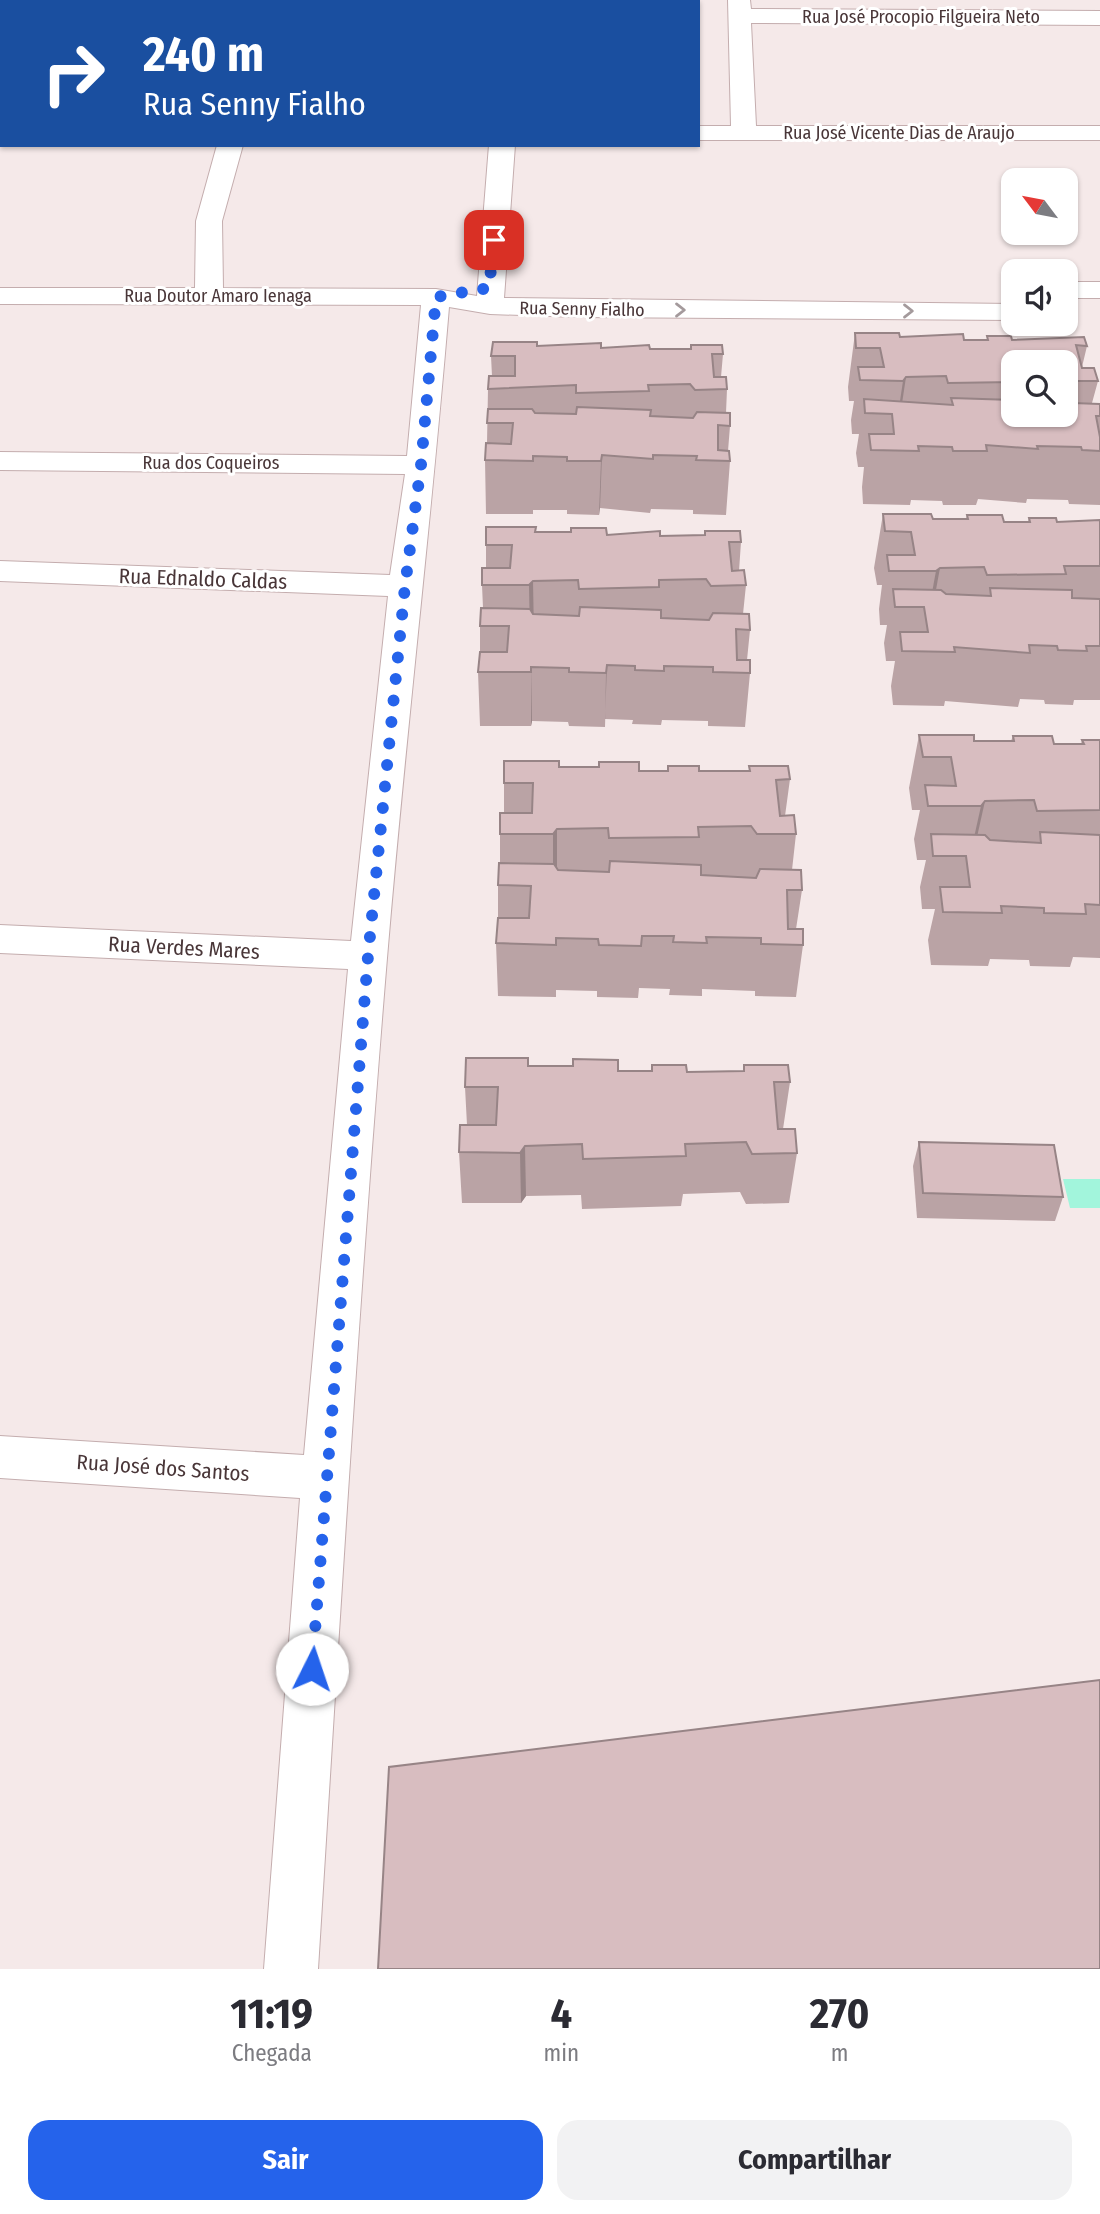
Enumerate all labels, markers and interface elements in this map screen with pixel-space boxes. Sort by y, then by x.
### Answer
street label: Rua José Procopio Filgueira Neto [802,6,1040,28]
text: 240 m [143,25,264,84]
icon: right [28,28,119,119]
text: Rua Senny Fialho [143,85,366,123]
street label: Rua José Vicente Dias de Araujo [783,122,1015,144]
north arrow [1001,168,1078,245]
map controls [1001,168,1078,427]
pin [464,210,524,270]
icon: arrive [475,221,513,259]
button: sound [1001,259,1078,336]
street label: Rua Doutor Amaro Ienaga [124,285,312,307]
street label: Rua Senny Fialho [519,297,645,321]
one-way arrow [676,302,686,318]
one-way arrow [903,304,914,319]
button: search [1001,350,1078,427]
street label: Rua dos Coqueiros [143,452,280,474]
street label: Rua Ednaldo Caldas [118,563,288,595]
street label: Rua Verdes Mares [108,931,260,965]
street label: Rua José dos Santos [76,1449,250,1487]
position arrow [275,1632,349,1706]
text: 11:19 [231,1989,313,2039]
text: 4 [551,1989,572,2039]
text: 270 [810,1989,869,2039]
text: Chegada [232,2039,312,2067]
text: min [544,2039,579,2067]
text: m [831,2039,848,2067]
button: Sair [28,2120,543,2200]
button: Compartilhar [557,2120,1072,2200]

